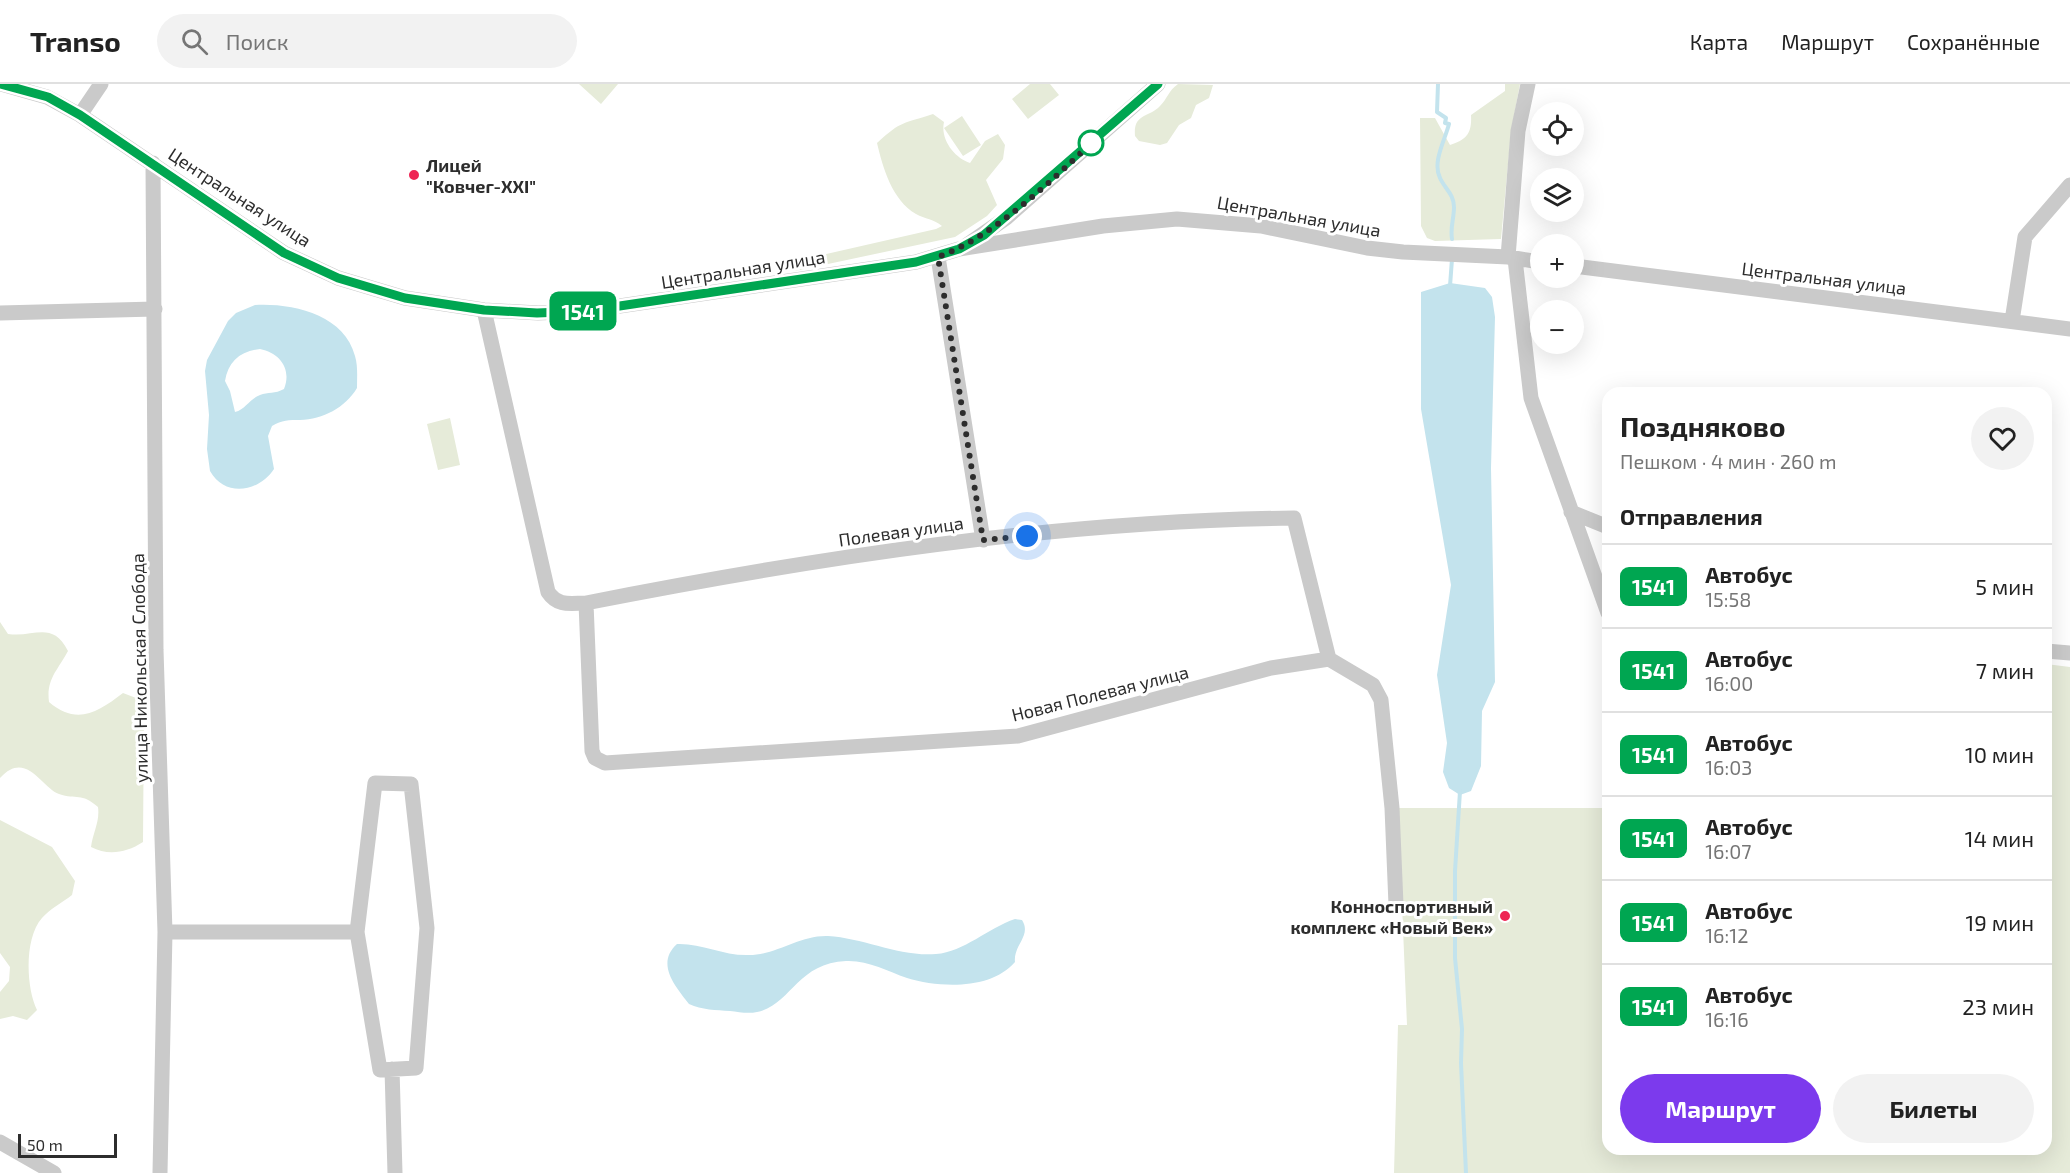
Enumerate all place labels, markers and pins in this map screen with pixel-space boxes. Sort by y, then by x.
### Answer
unlabelled marker [1078,130,1104,156]
place label: Лицей "Ковчег-XXI" [426,154,536,197]
marker: Лицей "Ковчег-XXI" [407,168,421,182]
place label: Конноспортивный комплекс «Новый Век» [1290,895,1493,938]
marker: Конноспортивный комплекс «Новый Век» [1498,909,1512,923]

